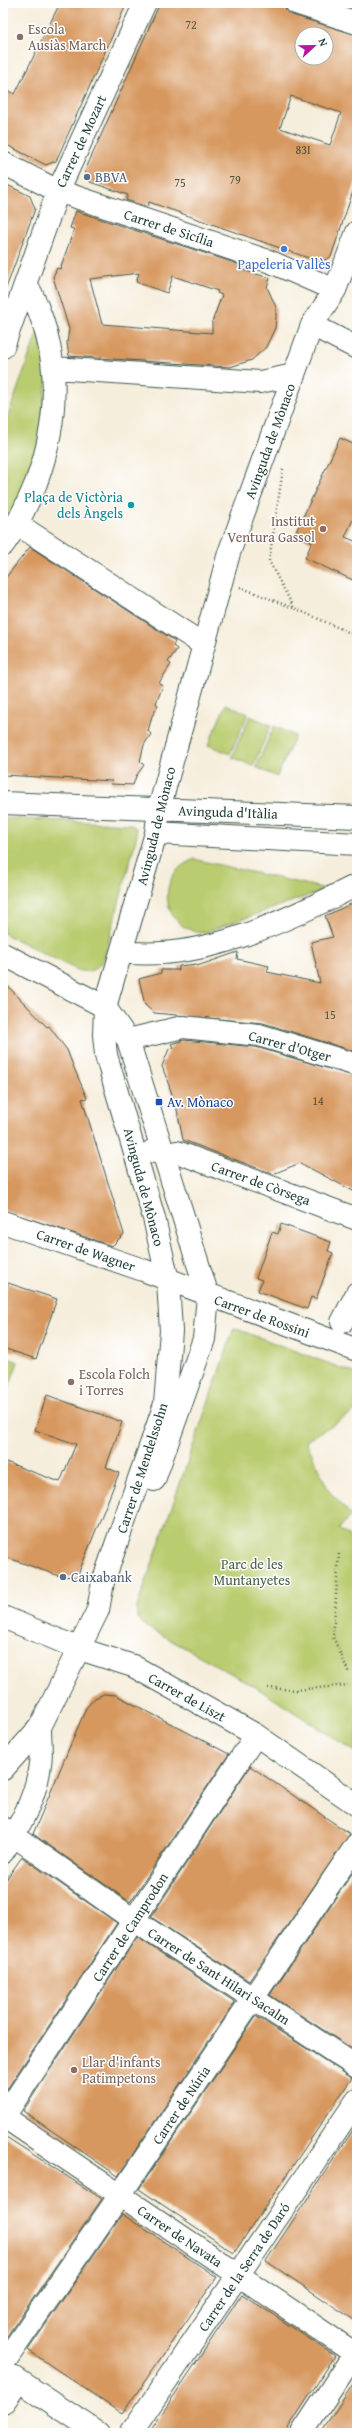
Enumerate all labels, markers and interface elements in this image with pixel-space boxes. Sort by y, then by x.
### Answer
house number: 72 [185,16,197,33]
place label: Escola Ausiàs March [28,19,106,55]
north arrow [294,26,334,66]
marker: Escola Ausiàs March [15,32,25,42]
text: N [314,36,332,49]
street label: Carrer de Mozart [51,91,111,191]
house number: 83I [295,141,311,158]
place label: BBVA [95,167,128,187]
house number: 79 [229,171,241,188]
marker: BBVA [82,172,92,182]
house number: 75 [174,174,186,191]
street label: Carrer de Sicília [121,204,217,252]
marker: Papeleria Vallès [279,244,289,254]
place label: Papeleria Vallès [237,254,331,274]
street label: Avinguda de Mònaco [240,380,300,502]
place label: Plaça de Victòria dels Àngels [24,487,123,523]
marker: Plaça de Victòria dels Àngels [126,500,136,510]
place label: Institut Ventura Gassol [227,511,315,547]
marker: Institut Ventura Gassol [318,524,328,534]
street label: Avinguda de Mònaco [132,764,180,888]
street label: Avinguda d'Itàlia [178,800,279,824]
house number: 15 [324,1006,336,1023]
street label: Carrer d'Otger [246,1025,334,1067]
place label: Av. Mònaco [167,1092,233,1112]
house number: 14 [312,1092,324,1109]
marker: Av. Mònaco [154,1097,164,1107]
street label: Avinguda de Mònaco [119,1126,169,1248]
street label: Carrer de Còrsega [209,1156,314,1210]
street label: Carrer de Wagner [34,1224,138,1276]
street label: Carrer de Rossini [212,1289,313,1343]
place label: Escola Folch i Torres [79,1364,150,1400]
marker: Escola Folch i Torres [66,1377,76,1387]
street label: Carrer de Mendelssohn [111,1400,173,1536]
park label: Parc de les Muntanyetes [214,1554,290,1590]
place label: Caixabank [71,1567,133,1587]
marker: Caixabank [58,1572,68,1582]
street label: Carrer de Liszt [145,1668,229,1726]
street label: Carrer de Camprodon [87,1868,173,1985]
street label: Carrer de Sant Hilari Sacalm [144,1923,294,2030]
place label: Llar d'infants Patimpetons [82,2052,161,2088]
street label: Carrer de Núria [147,2061,215,2148]
marker: Llar d'infants Patimpetons [69,2065,79,2075]
street label: Carrer de la Serra de Daró [193,2199,295,2335]
street label: Carrer de Navata [134,2200,227,2272]

